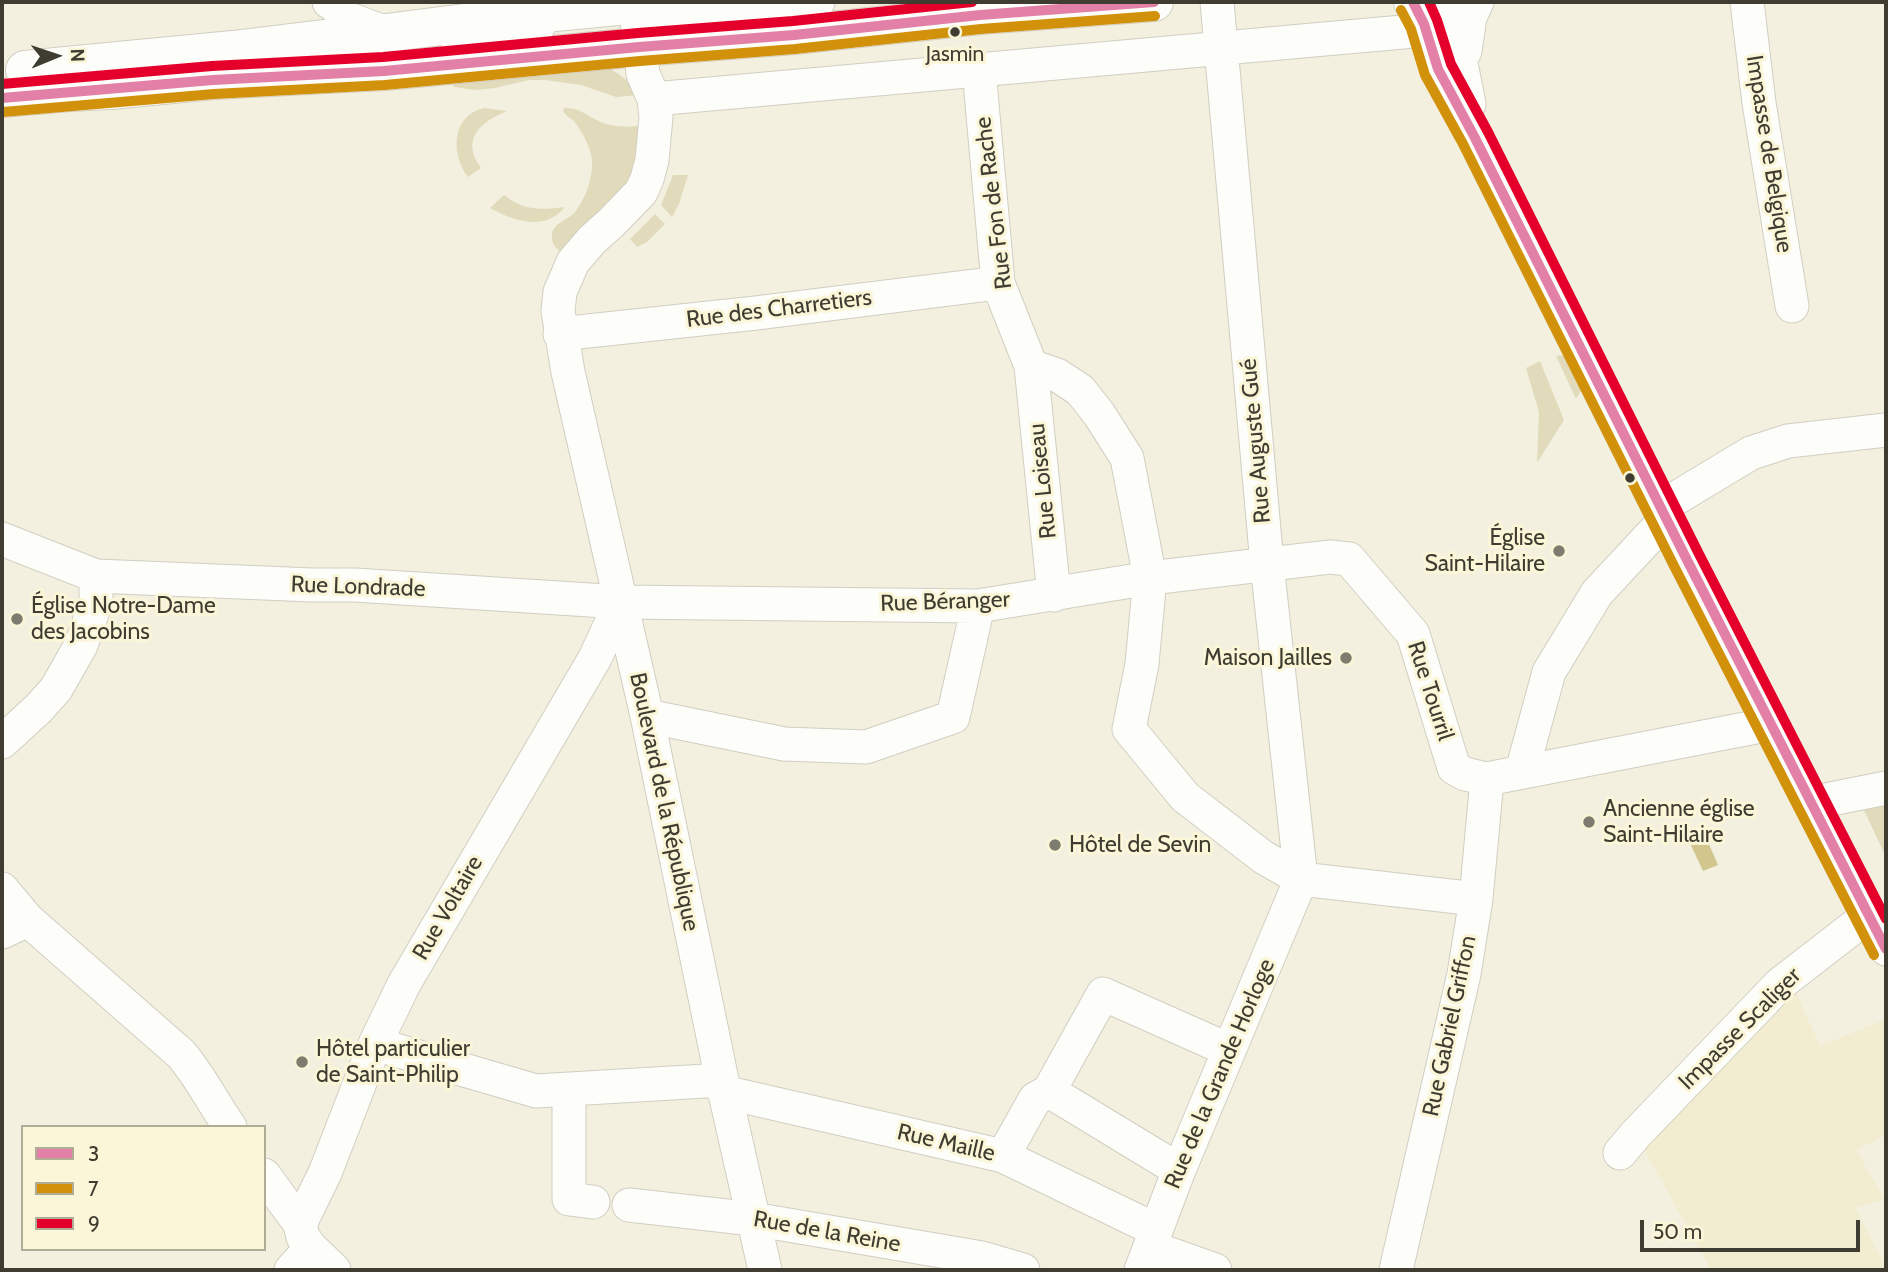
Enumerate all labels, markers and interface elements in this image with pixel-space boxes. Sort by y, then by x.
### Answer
north arrow [21,21,91,91]
marker: Jasmin [948,25,962,39]
place label: Jasmin [926,42,984,68]
text: N [66,48,89,62]
street label: Impasse de Belgique [1740,53,1798,255]
street label: Rue Fon de Rache [970,115,1018,291]
street label: Rue des Charretiers [685,284,873,334]
street label: Rue Auguste Gué [1235,357,1277,525]
street label: Rue Loiseau [1023,422,1063,540]
unlabelled marker [1623,471,1637,485]
place label: Église Saint-Hilaire [1424,524,1545,578]
marker: Église Saint-Hilaire [1551,543,1567,559]
street label: Rue Londrade [290,571,426,603]
street label: Rue Béranger [880,586,1010,618]
place label: Église Notre-Dame des Jacobins [31,592,216,646]
marker: Église Notre-Dame des Jacobins [9,611,25,627]
street label: Rue Tourril [1401,638,1459,744]
place label: Maison Jailles [1204,644,1332,672]
marker: Maison Jailles [1338,650,1354,666]
street label: Boulevard de la République [623,670,705,934]
place label: Ancienne église Saint-Hilaire [1603,795,1755,849]
marker: Ancienne église Saint-Hilaire [1581,814,1597,830]
place label: Hôtel de Sevin [1069,831,1211,859]
marker: Hôtel de Sevin [1047,837,1063,853]
street label: Rue Voltaire [407,851,489,965]
street label: Rue Gabriel Griffon [1417,933,1483,1119]
street label: Rue de la Grande Horloge [1159,955,1281,1193]
street label: Impasse Scaliger [1673,962,1807,1096]
place label: Hôtel particulier de Saint-Philip [316,1035,470,1089]
marker: Hôtel particulier de Saint-Philip [294,1054,310,1070]
street label: Rue Maille [894,1118,998,1168]
legend [21,1125,266,1251]
text: 3 [88,1141,99,1166]
text: 7 [88,1176,99,1201]
street label: Rue de la Reine [751,1206,903,1258]
scale bar [1643,1206,1864,1250]
text: 9 [88,1211,100,1236]
text: 50 m [1653,1219,1702,1244]

